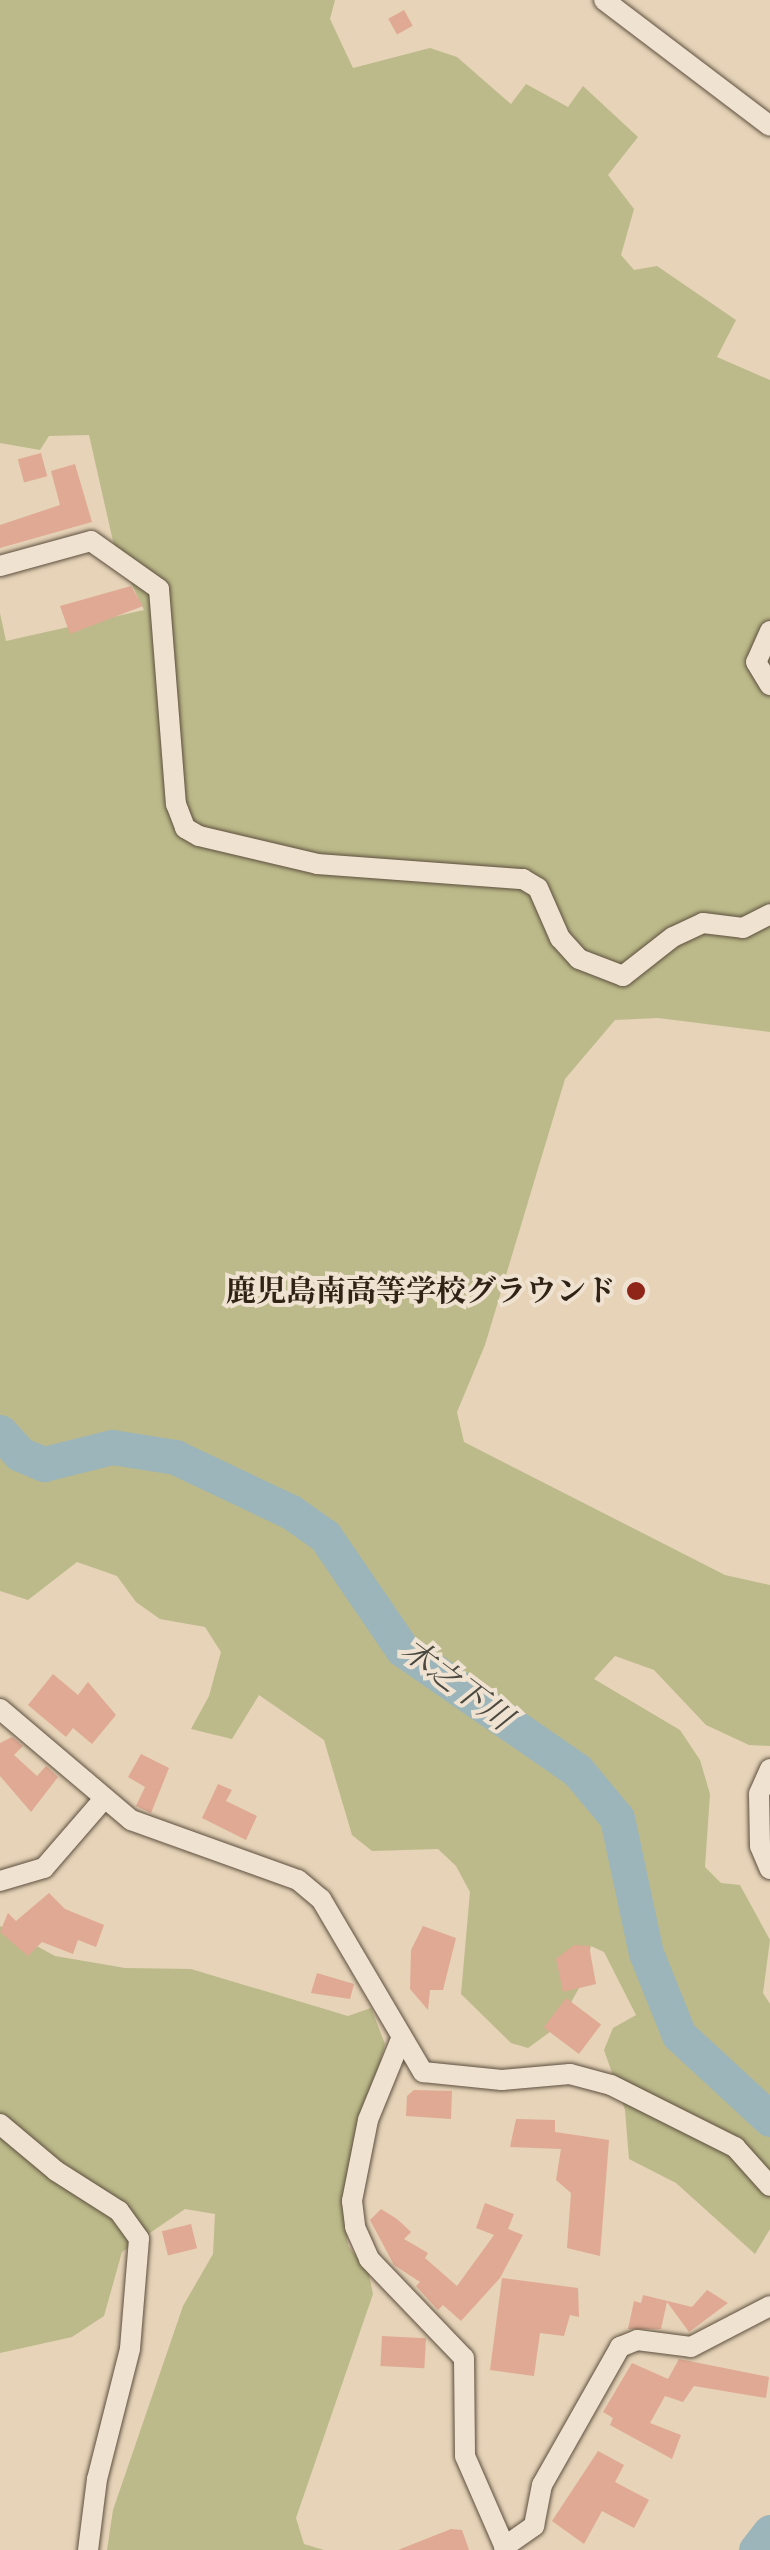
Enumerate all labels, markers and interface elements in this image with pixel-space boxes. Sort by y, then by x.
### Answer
place label: 鹿児島南高等学校グラウンド [226,1273,616,1309]
marker: 鹿児島南高等学校グラウンド [625,1280,647,1302]
water label: 木之下川 [394,1630,520,1738]

